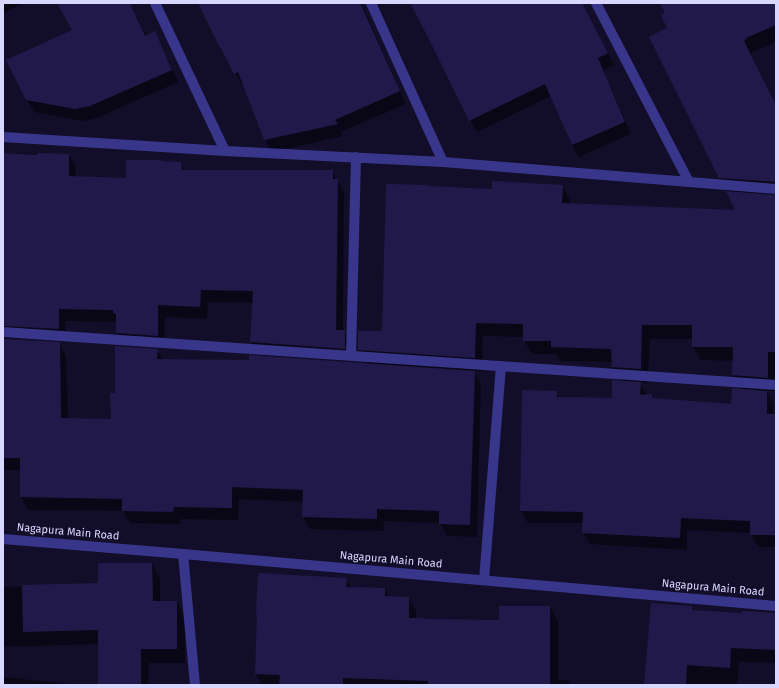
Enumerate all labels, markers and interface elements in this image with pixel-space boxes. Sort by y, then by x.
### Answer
street label: Nagapura Main Road [16,521,120,543]
street label: Nagapura Main Road [339,549,443,571]
street label: Nagapura Main Road [661,577,765,599]

